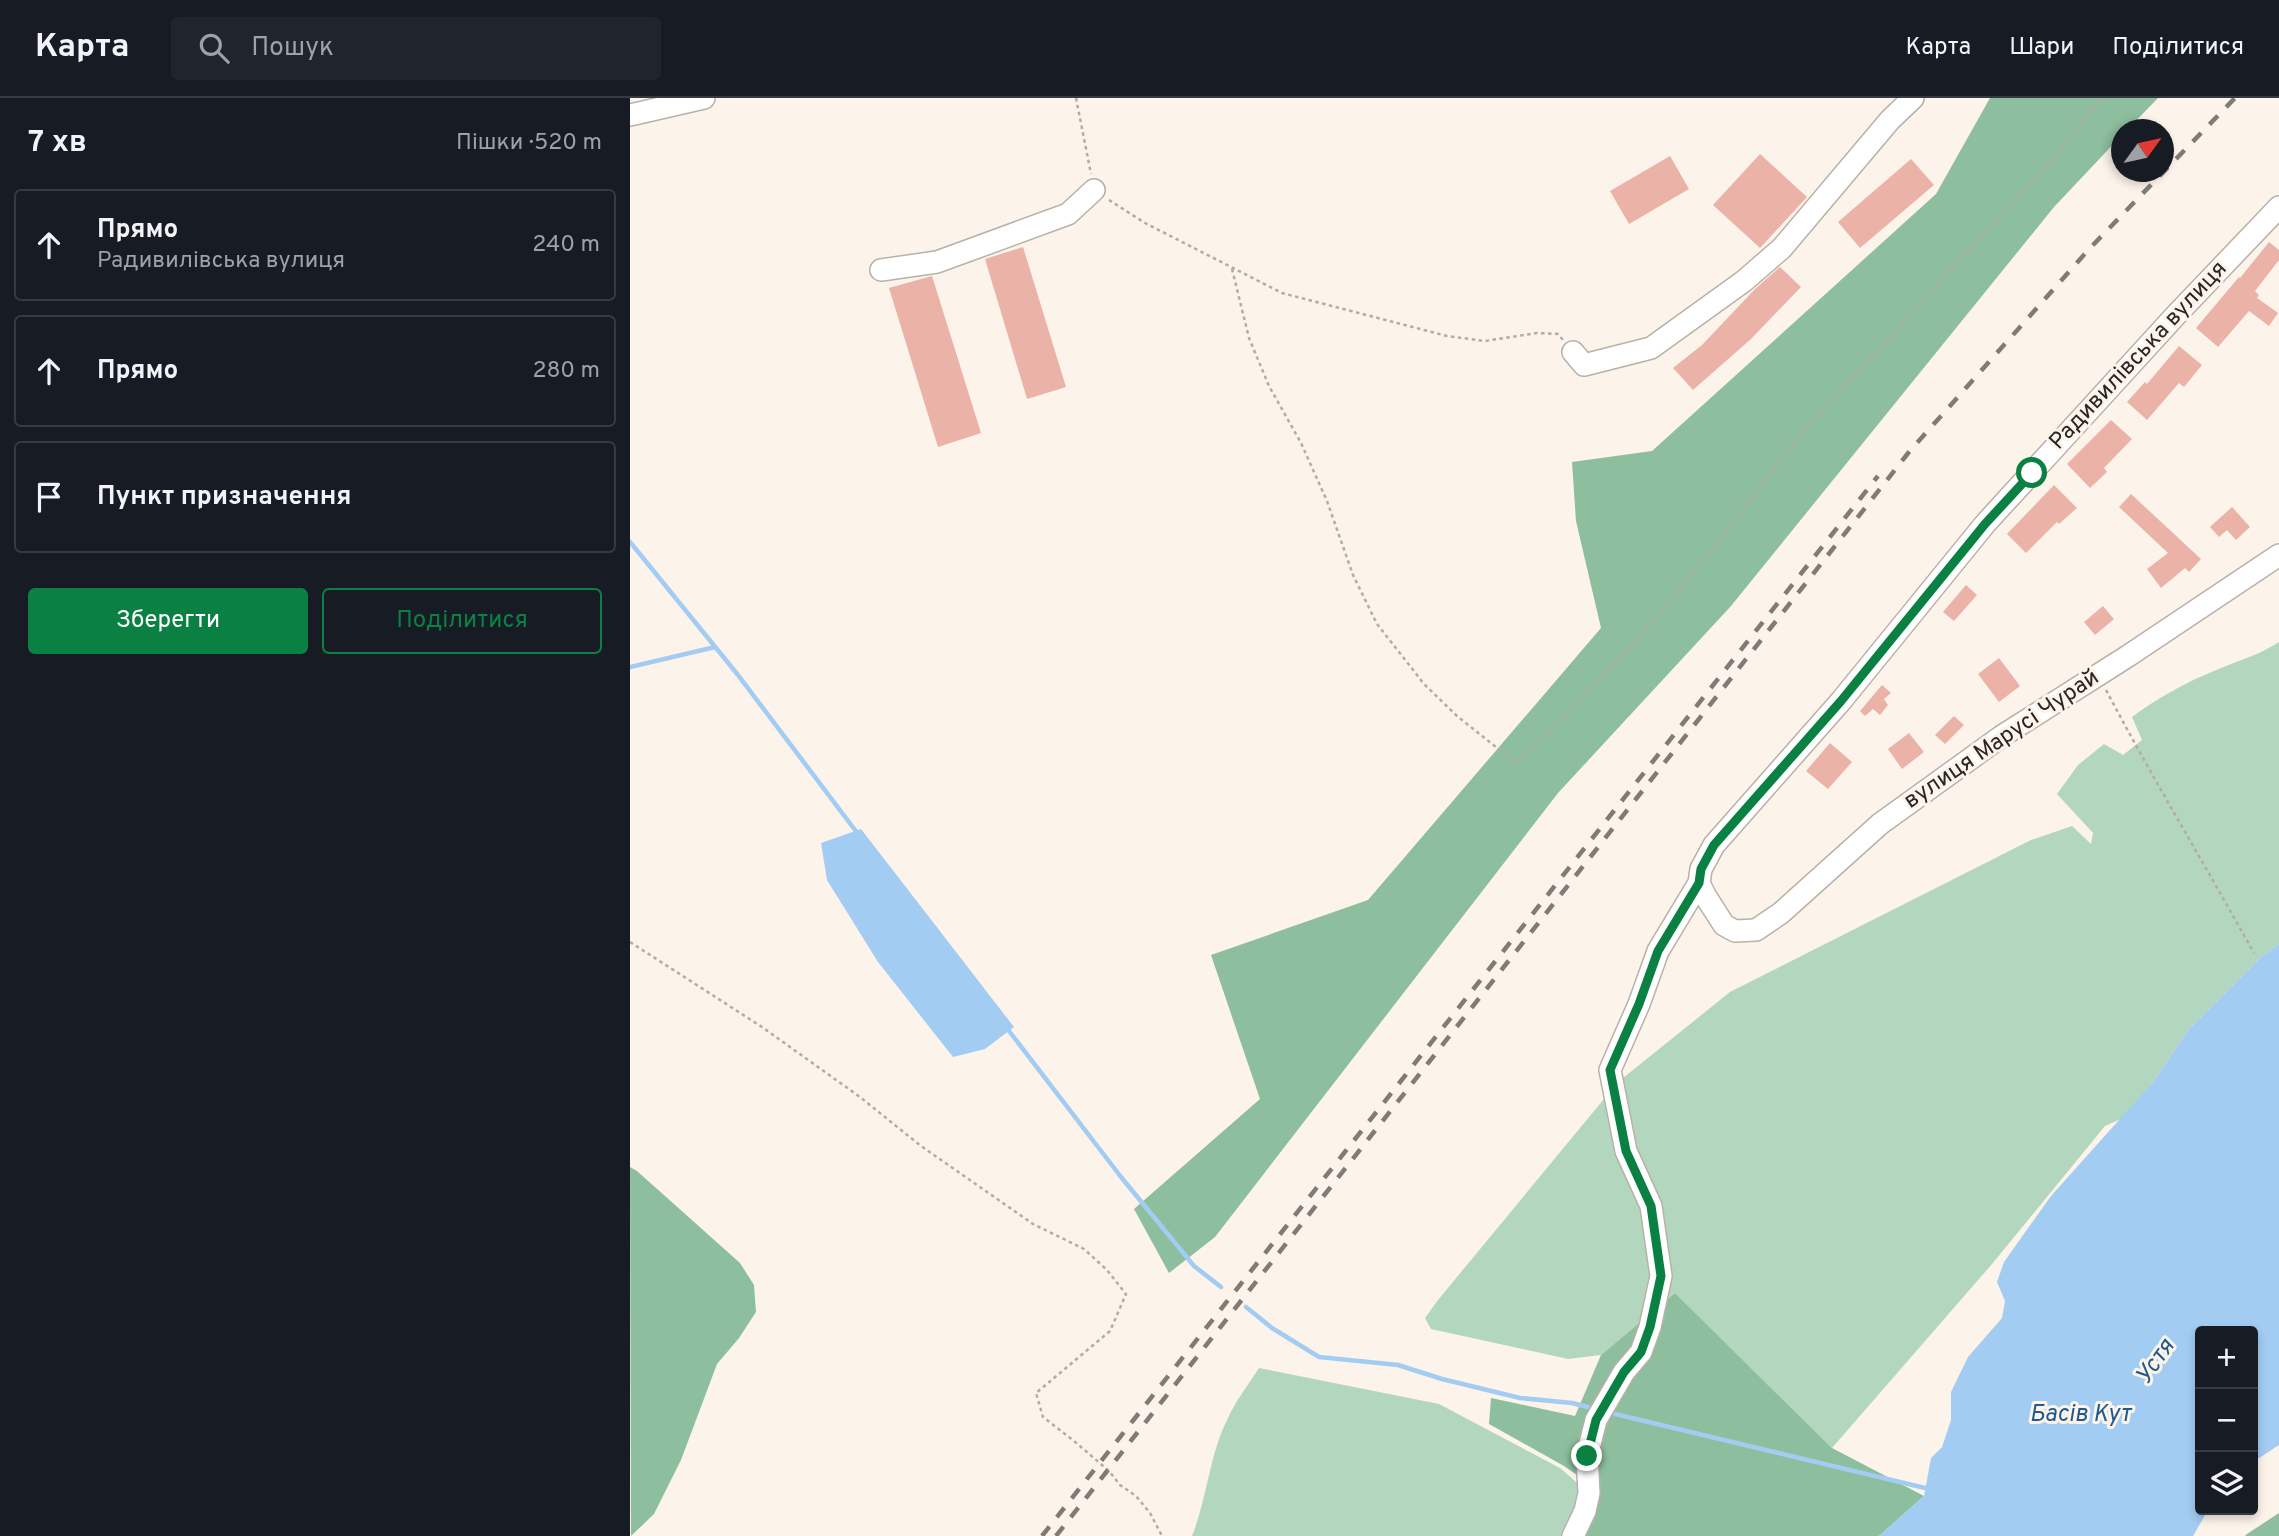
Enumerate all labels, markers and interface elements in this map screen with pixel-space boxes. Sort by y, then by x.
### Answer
search box [171,17,661,80]
text: Карта [35,27,129,69]
icon: search [195,29,233,67]
text: Пошук [251,32,334,65]
text: Карта [1906,33,1971,63]
text: Шари [2009,33,2074,63]
text: Поділитися [2112,33,2244,63]
north arrow [2111,119,2174,182]
text: 7 хв [28,125,87,162]
text: Пішки · 520 m [456,129,602,158]
text: Прямо [97,214,178,247]
icon: ahead [30,226,68,264]
text: 240 m [532,231,600,260]
text: Радивилівська вулиця [97,247,345,276]
street label: Радивилівська вулиця [2044,255,2234,457]
icon: ahead [30,352,68,390]
text: Прямо [97,355,178,388]
text: 280 m [532,357,600,386]
route start [2016,457,2047,488]
icon: arrive [30,478,68,516]
text: Пункт призначення [97,481,351,514]
button: Зберегти [28,588,308,654]
button: Поділитися [322,588,602,654]
street label: вулиця Марусі Чурай [1899,664,2105,816]
map controls [2195,1326,2258,1515]
button: + [2195,1326,2258,1389]
water label: Устя [2130,1333,2183,1391]
button: − [2195,1389,2258,1452]
water label: Басів Кут [2029,1400,2133,1430]
route end [1571,1440,1602,1471]
button: layers [2195,1452,2258,1515]

